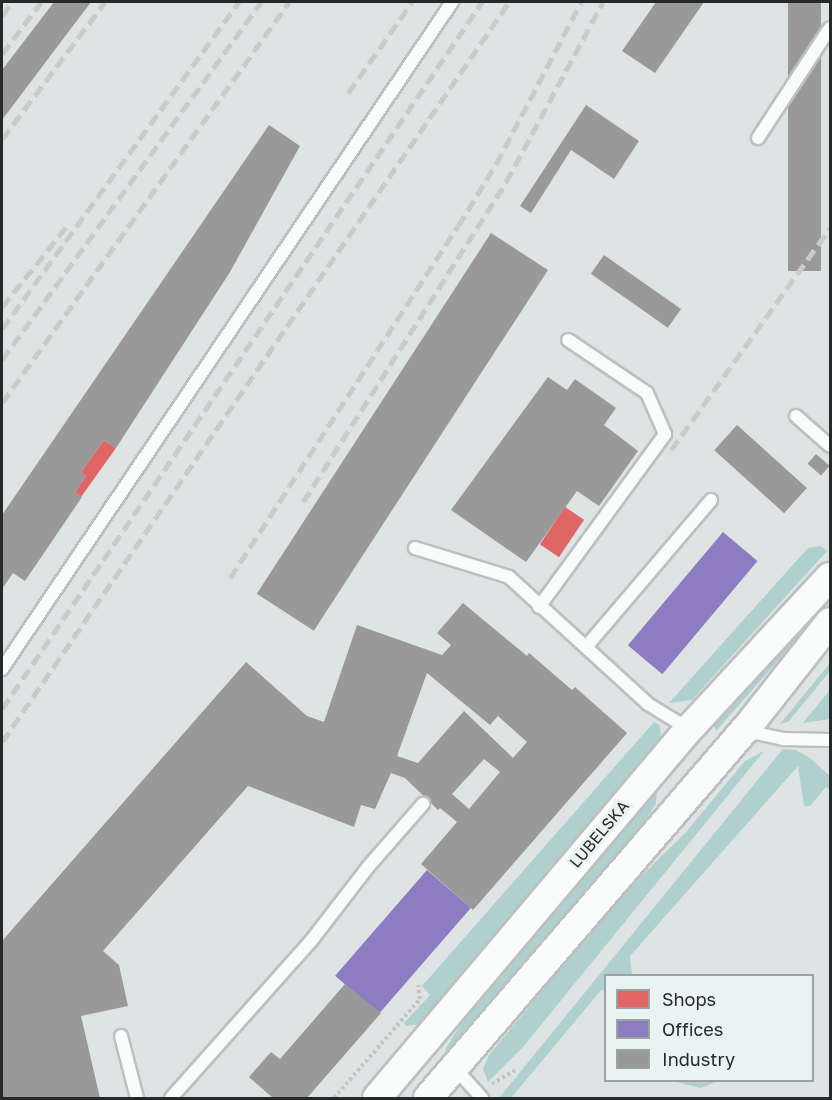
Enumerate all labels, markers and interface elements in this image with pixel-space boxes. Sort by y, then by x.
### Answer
street label: LUBELSKA [565,796,633,872]
legend [604,974,814,1082]
text: Shops [662,988,716,1010]
text: Offices [662,1018,723,1040]
text: Industry [662,1048,735,1070]

